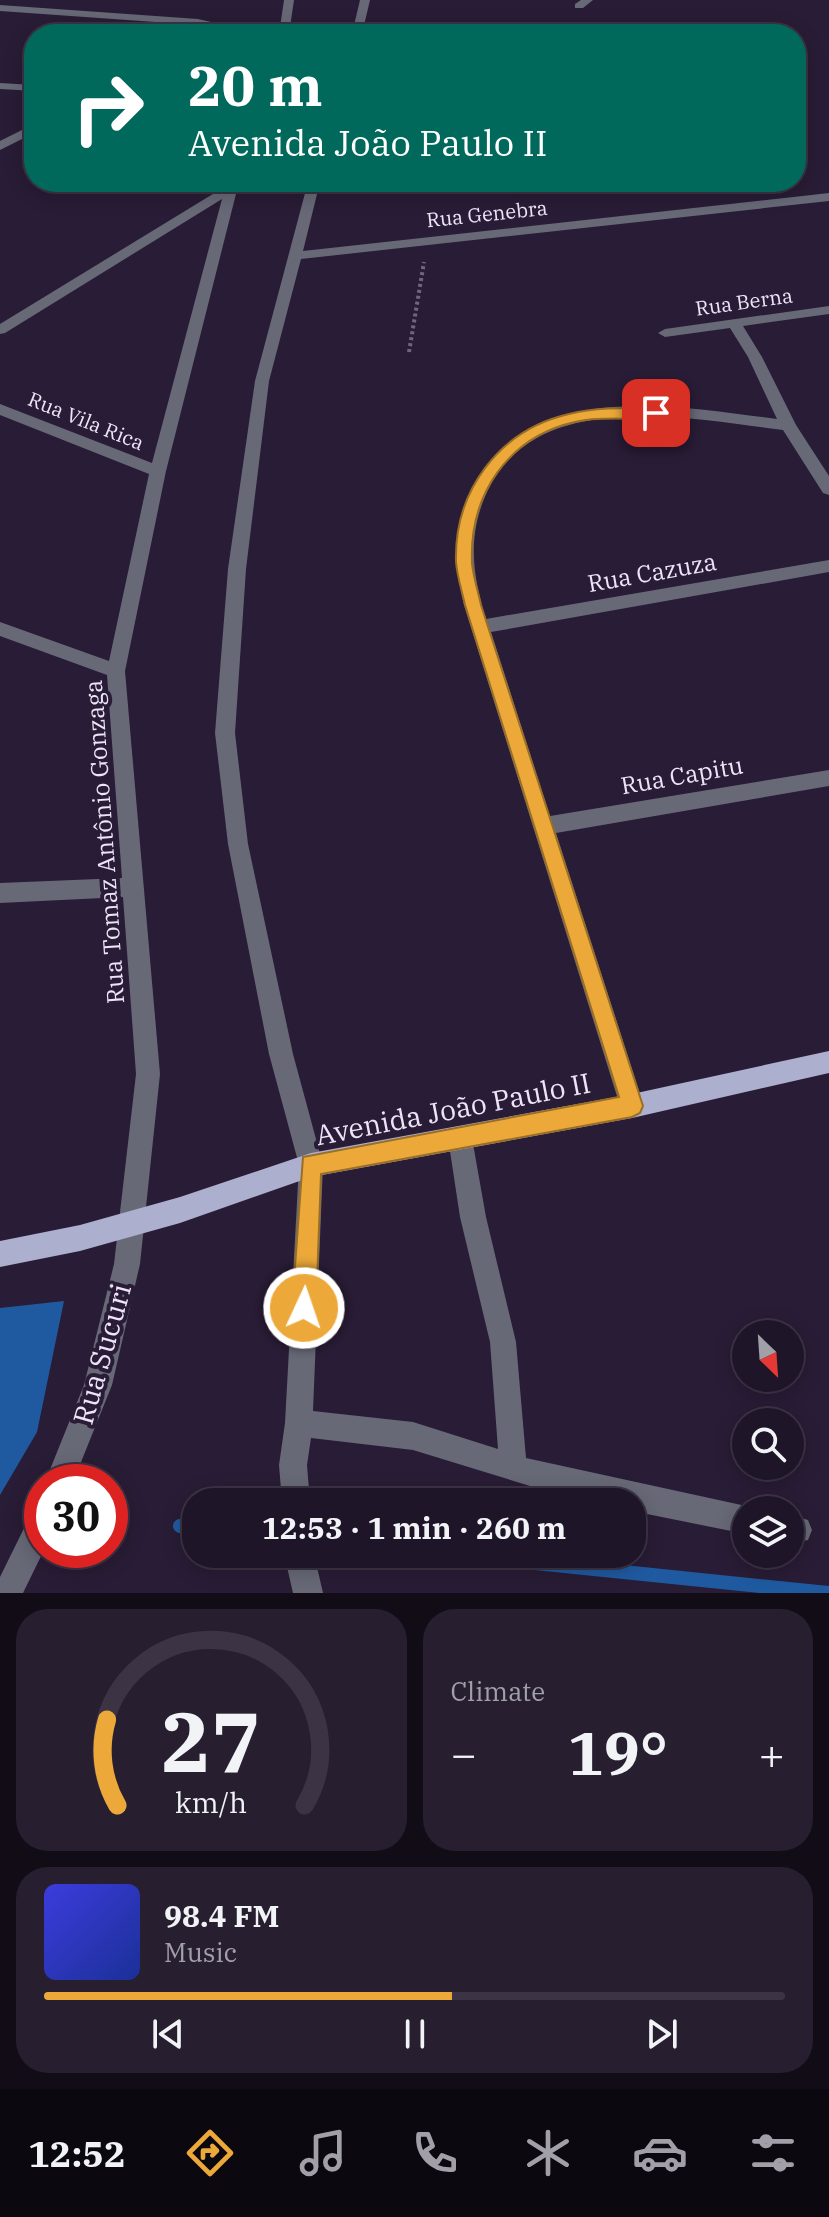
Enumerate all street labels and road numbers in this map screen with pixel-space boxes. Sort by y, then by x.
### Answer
street label: Rua Genebra [425,194,549,233]
street label: Rua Berna [694,281,794,322]
street label: Rua Vila Rica [24,385,148,456]
street label: Rua Cazuza [585,545,719,599]
street label: Rua Tomaz Antônio Gonzaga [77,679,131,1005]
street label: Rua Capitu [618,749,746,802]
street label: Avenida João Paulo II [312,1064,594,1153]
street label: Rua Sucuri [64,1279,139,1428]

